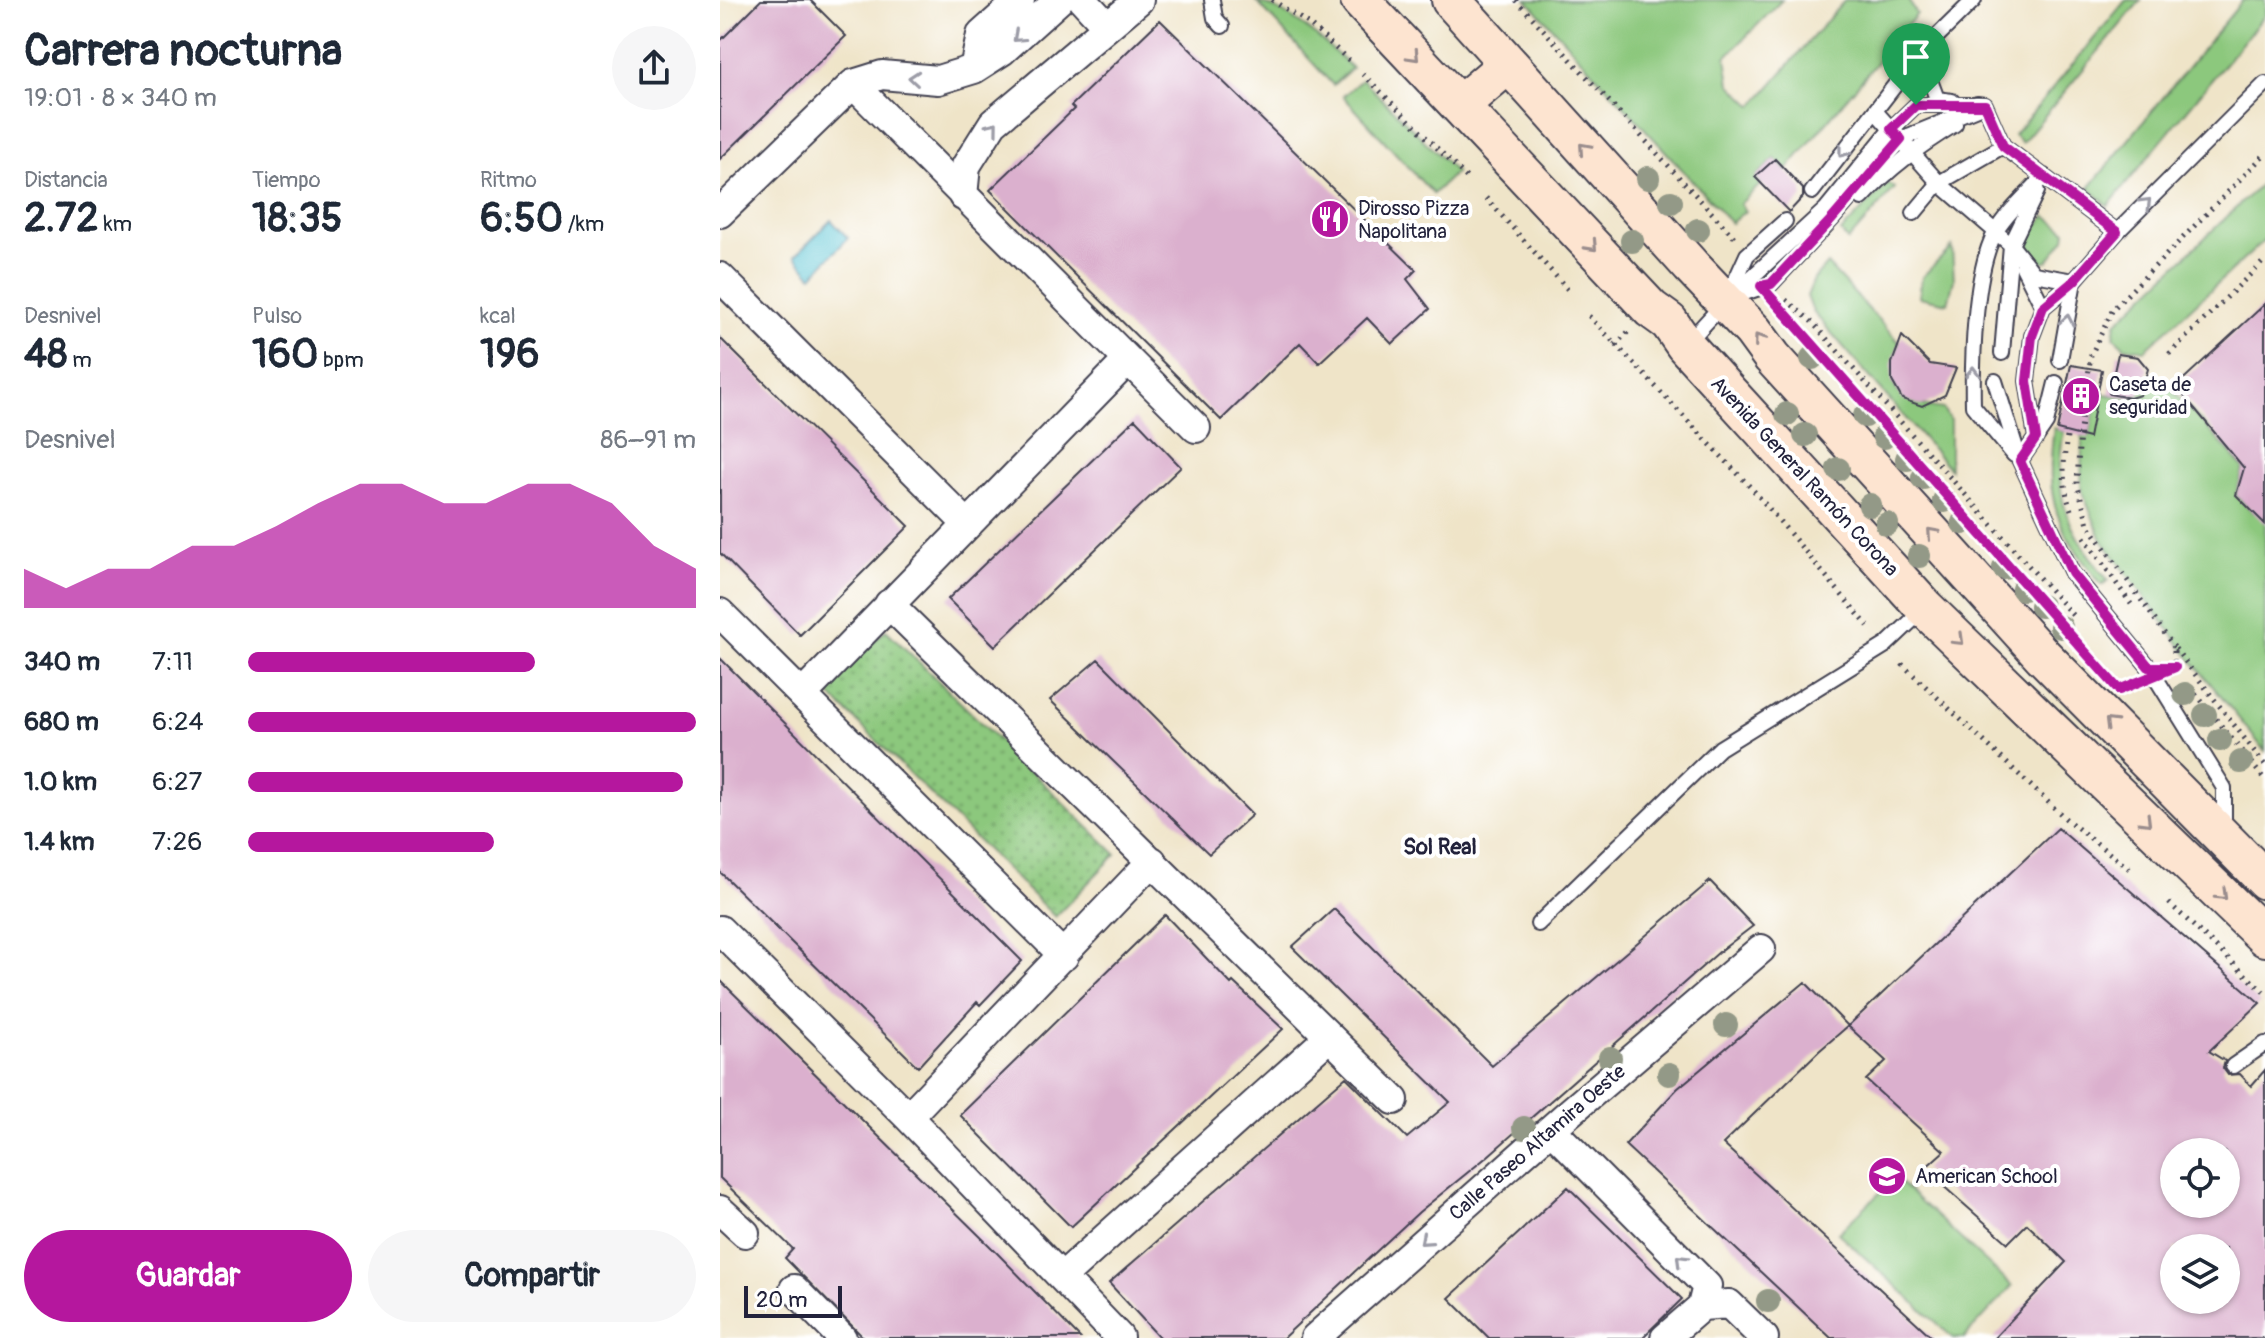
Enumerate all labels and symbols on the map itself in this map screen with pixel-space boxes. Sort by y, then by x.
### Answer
pin [1882,23,1950,105]
one-way arrow [1013,27,1028,41]
one-way arrow [1404,47,1418,62]
one-way arrow [907,70,920,87]
one-way arrow [983,121,998,136]
one-way arrow [1579,142,1593,157]
one-way arrow [1839,143,1853,158]
place label: Dirosso Pizza Napolitana [1358,196,1469,244]
restaurant icon: Dirosso Pizza Napolitana [1309,198,1351,240]
one-way arrow [2137,198,2151,212]
one-way arrow [1583,236,1597,251]
one-way arrow [2058,314,2075,327]
one-way arrow [1754,334,1769,348]
one-way arrow [1964,366,1982,378]
street label: Avenida General Ramón Corona [1705,371,1904,581]
place label: Caseta de seguridad [2109,372,2191,420]
building icon: Caseta de seguridad [2060,375,2102,417]
one-way arrow [1927,528,1942,543]
one-way arrow [1950,631,1965,645]
one-way arrow [2105,718,2119,732]
one-way arrow [2137,812,2151,826]
district label: Sol Real [1403,833,1477,861]
one-way arrow [2212,886,2227,900]
street label: Calle Paseo Altamira Oeste [1444,1059,1631,1226]
school or university icon: American School [1866,1155,1908,1197]
place label: American School [1915,1164,2058,1189]
one-way arrow [1420,1230,1435,1245]
one-way arrow [1676,1255,1691,1269]
scale bar [744,1282,842,1318]

